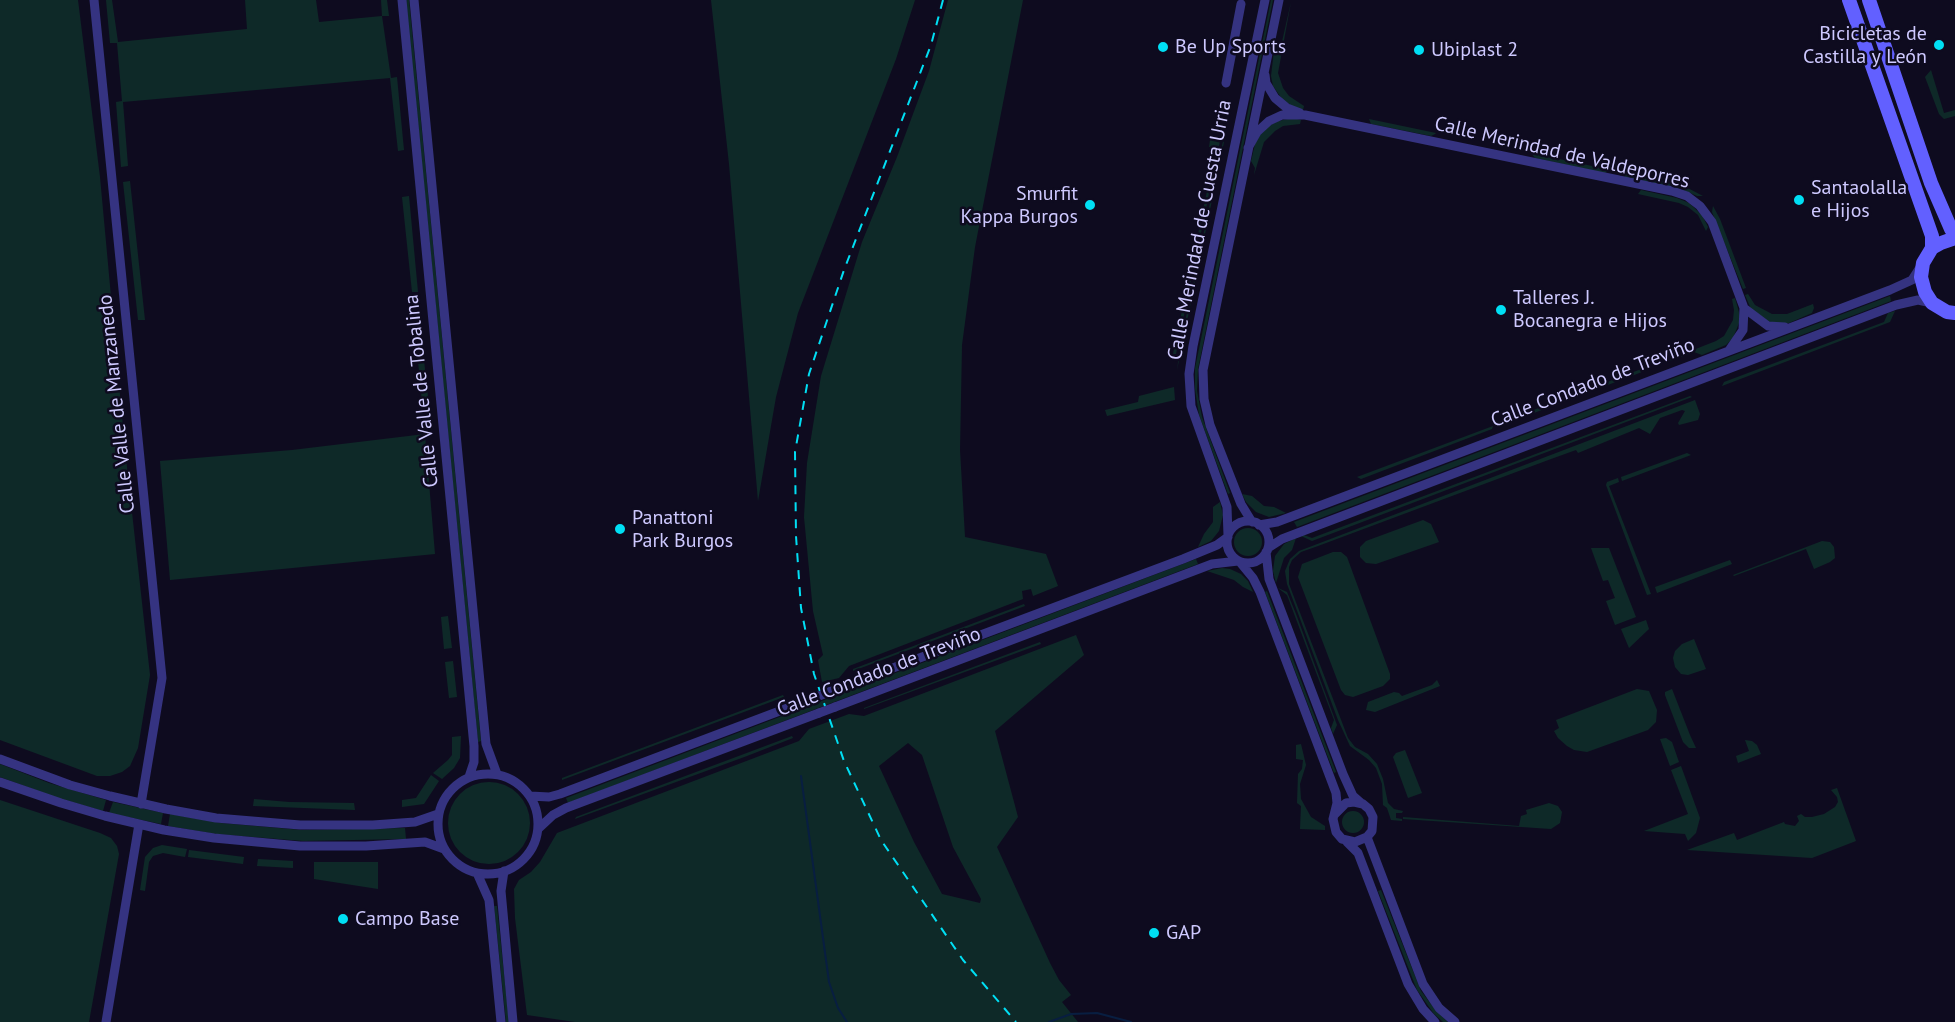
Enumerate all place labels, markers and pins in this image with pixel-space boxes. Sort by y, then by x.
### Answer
place label: Bicicletas de Castilla y León [1803,22,1927,69]
place label: Be Up Sports [1175,35,1286,59]
place label: Ubiplast 2 [1431,38,1518,62]
marker: Bicicletas de Castilla y León [1932,38,1946,52]
marker: Be Up Sports [1156,40,1170,54]
marker: Ubiplast 2 [1412,43,1426,57]
place label: Santaolalla e Hijos [1811,176,1907,223]
place label: Smurfit Kappa Burgos [960,182,1078,229]
marker: Santaolalla e Hijos [1792,193,1806,207]
marker: Smurfit Kappa Burgos [1083,198,1097,212]
place label: Talleres J. Bocanegra e Hijos [1513,286,1667,333]
marker: Talleres J. Bocanegra e Hijos [1494,303,1508,317]
place label: Panattoni Park Burgos [632,506,733,553]
marker: Panattoni Park Burgos [613,522,627,536]
place label: Campo Base [355,907,459,931]
marker: Campo Base [336,912,350,926]
place label: GAP [1166,921,1201,945]
marker: GAP [1147,926,1161,940]

